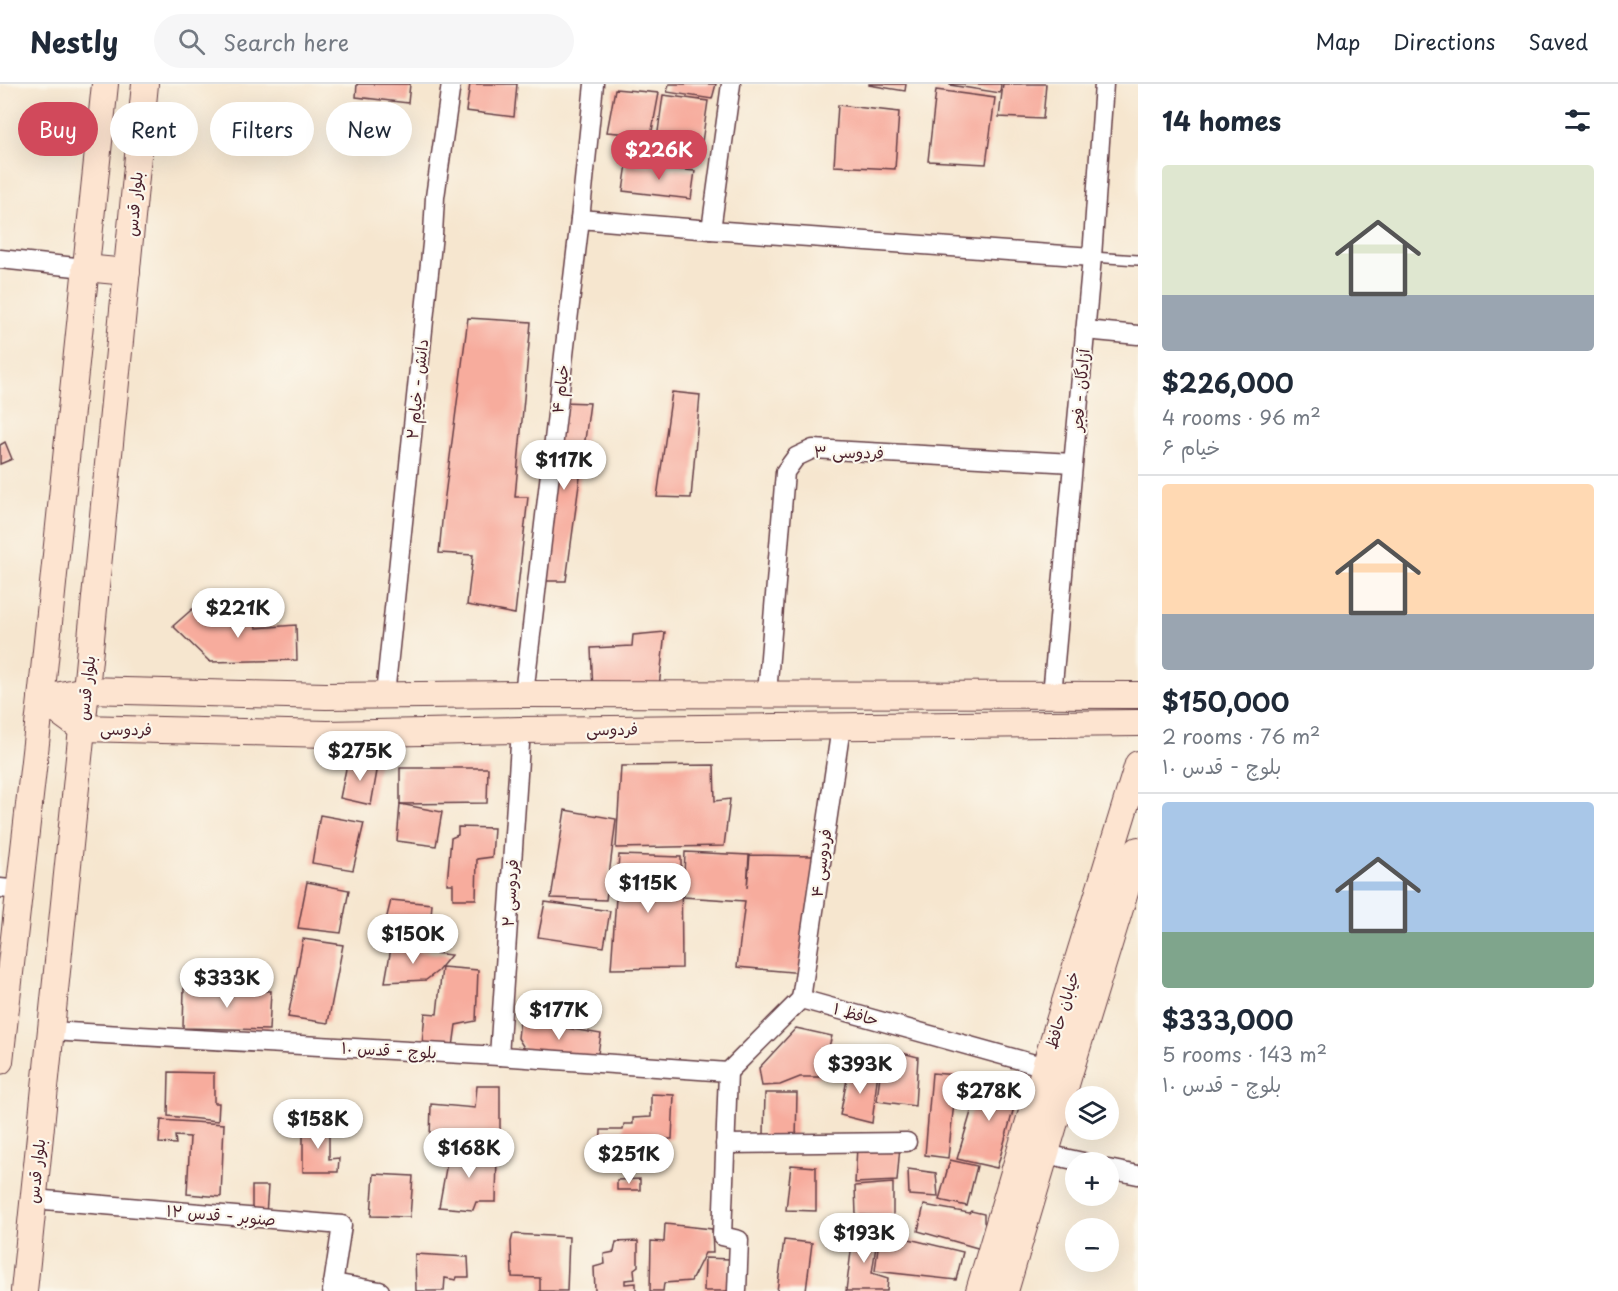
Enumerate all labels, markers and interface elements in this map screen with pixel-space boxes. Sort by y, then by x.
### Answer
search box [154,14,574,68]
text: Nestly [30,20,118,63]
icon: search [175,25,208,58]
text: Search here [223,25,349,58]
text: Map [1315,25,1360,57]
text: Directions [1393,25,1495,57]
text: Saved [1528,25,1588,57]
text: 14 homes [1162,101,1281,140]
chip: Buy [18,102,98,156]
chip: Rent [110,102,198,156]
chip: Filters [210,102,314,156]
chip: New [326,102,412,156]
icon: filters [1561,104,1594,137]
pin: $226K [617,130,701,181]
text: $226K [625,134,693,164]
street label: بلوار قدس [118,170,148,237]
icon: home [1324,204,1432,312]
street label: دانش - خیام ۲ [399,338,435,440]
street label: آزادگان - فجر [1063,347,1095,434]
street label: خیام ۴ [544,363,576,415]
text: $226,000 [1162,363,1294,402]
text: 4 rooms · 96 m² [1162,402,1321,432]
text: خیام ۶ [1162,432,1220,462]
street label: فردوسی ۳ [814,438,884,464]
pin: $117K [522,440,606,491]
text: $117K [535,444,593,474]
icon: home [1324,523,1432,631]
pin: $221K [196,588,280,639]
text: $221K [206,592,270,622]
street label: بلوار قدس [70,654,100,721]
text: $150,000 [1162,682,1290,721]
street label: فردوسی [100,716,152,740]
street label: فردوسی [586,716,638,740]
text: 2 rooms · 76 m² [1162,721,1320,751]
pin: $275K [318,731,402,782]
text: $275K [328,735,392,765]
text: بلوچ - قدس ۱۰ [1162,751,1281,781]
street label: فردوسی ۴ [803,827,837,899]
icon: home [1324,841,1432,949]
street label: فردوسی ۲ [495,858,523,928]
pin: $115K [606,863,690,914]
text: $115K [619,867,677,897]
pin: $150K [371,914,455,965]
text: $150K [381,918,445,948]
pin: $333K [185,958,269,1009]
text: $333K [194,962,260,992]
street label: خیابان حافظ [1038,968,1084,1051]
pin: $177K [517,990,601,1041]
text: $177K [529,994,589,1024]
street label: حافظ ۱ [831,995,882,1031]
text: $333,000 [1162,1000,1294,1039]
street label: بلوچ - قدس ۱۰ [341,1035,437,1063]
text: 5 rooms · 143 m² [1162,1039,1327,1069]
pin: $393K [818,1044,902,1095]
text: $393K [828,1048,892,1078]
text: بلوچ - قدس ۱۰ [1162,1069,1281,1099]
pin: $278K [947,1071,1031,1122]
text: $278K [956,1075,1022,1105]
map controls [1065,1086,1119,1272]
button: layers [1065,1086,1119,1140]
pin: $158K [276,1099,360,1150]
text: $158K [287,1103,349,1133]
pin: $168K [427,1128,511,1179]
text: $168K [437,1132,501,1162]
pin: $251K [587,1134,671,1185]
street label: بلوار قدس [20,1137,50,1204]
text: $251K [598,1138,660,1168]
button: + [1065,1152,1119,1206]
street label: صنوبر - قدس ۱۲ [165,1197,277,1231]
pin: $193K [822,1213,906,1264]
text: $193K [833,1217,895,1247]
button: − [1065,1218,1119,1272]

